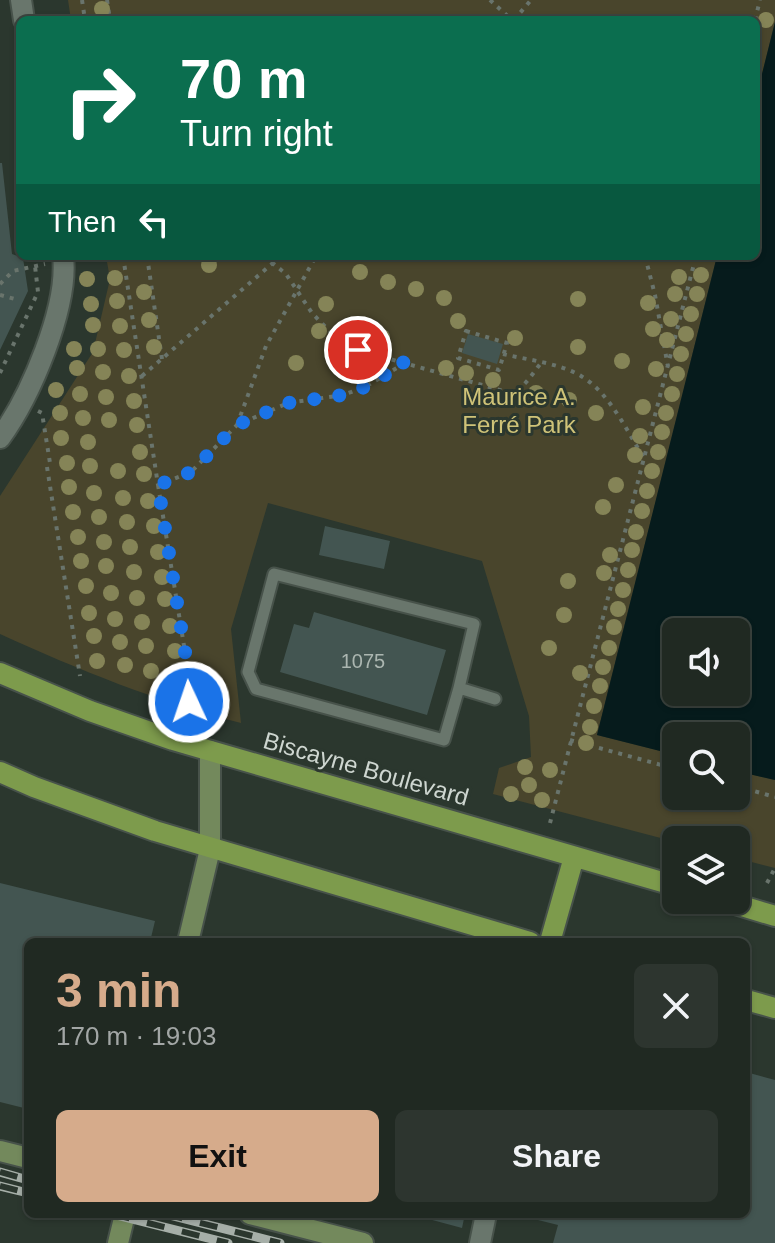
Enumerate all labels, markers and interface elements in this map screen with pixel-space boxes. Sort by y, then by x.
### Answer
text: 70 m [180,47,308,110]
icon: right [48,48,152,152]
text: Turn right [180,113,333,154]
icon: left [132,200,176,244]
text: Then [48,205,116,238]
pin [324,316,392,384]
icon: arrive [336,328,380,372]
park label: Maurice A. Ferré Park [462,383,577,438]
map controls [662,618,750,914]
button: sound [662,618,750,706]
house number: 1075 [341,650,385,672]
position arrow [147,660,231,744]
button: search [662,722,750,810]
street label: Biscayne Boulevard [260,726,472,811]
button: layers [662,826,750,914]
text: 3 min [56,964,181,1017]
button: close [634,964,718,1048]
text: 170 m · 19:03 [56,1021,216,1051]
button: Exit [56,1110,379,1202]
button: Share [395,1110,718,1202]

